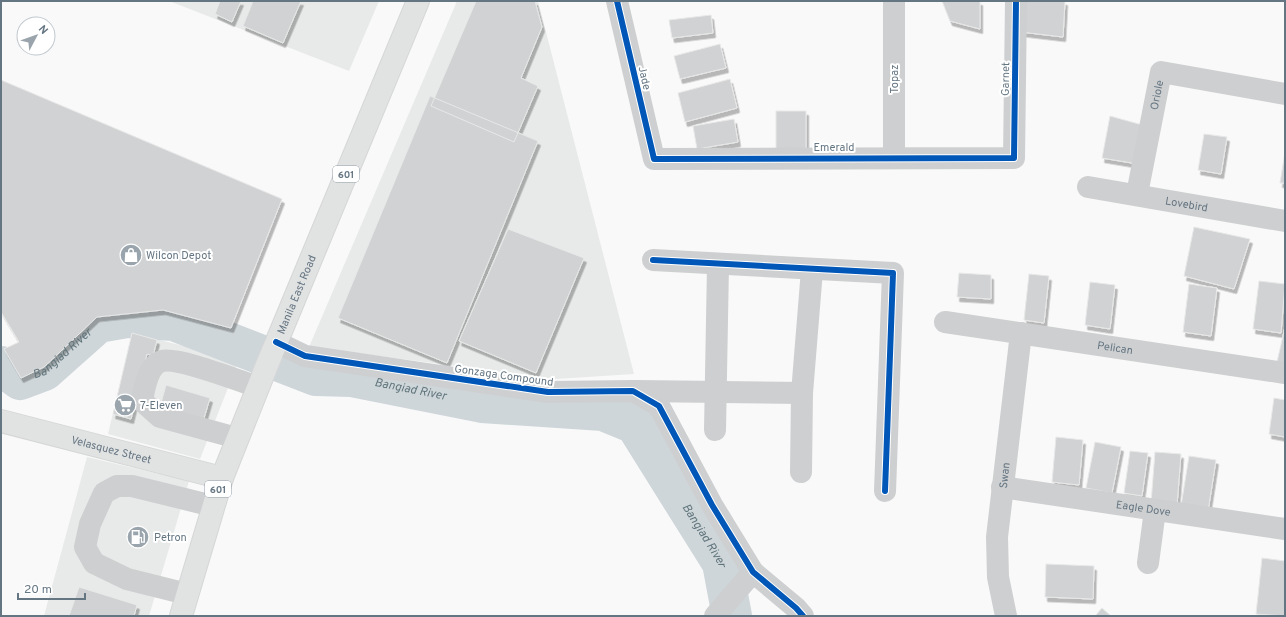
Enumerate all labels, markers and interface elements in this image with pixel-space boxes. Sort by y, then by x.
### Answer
north arrow [16,16,56,56]
text: N [35,23,51,38]
street label: Garnet [999,62,1013,96]
street label: Topaz [888,64,902,94]
street label: Jade [634,65,654,92]
street label: Oriole [1148,79,1167,111]
street label: Emerald [814,141,854,155]
road number: 601 [333,166,359,182]
street label: Lovebird [1164,194,1209,216]
shop icon: Wilcon Depot [118,242,144,268]
place label: Wilcon Depot [146,249,211,263]
street label: Manila East Road [275,253,320,336]
water label: Bangiad River [31,324,97,383]
street label: Pelican [1096,339,1134,358]
street label: Gonzaga Compound [453,362,554,390]
water label: Bangiad River [373,375,449,405]
supermarket icon: 7-Eleven [112,392,138,418]
place label: 7-Eleven [140,399,182,413]
street label: Velasquez Street [69,433,153,468]
street label: Swan [997,462,1014,489]
road number: 601 [205,481,231,497]
street label: Eagle Dove [1115,498,1172,520]
water label: Bangiad River [678,501,730,570]
fuel station icon: Petron [125,524,151,550]
place label: Petron [154,531,187,545]
scale bar [18,575,85,601]
text: 20 m [24,582,52,598]

